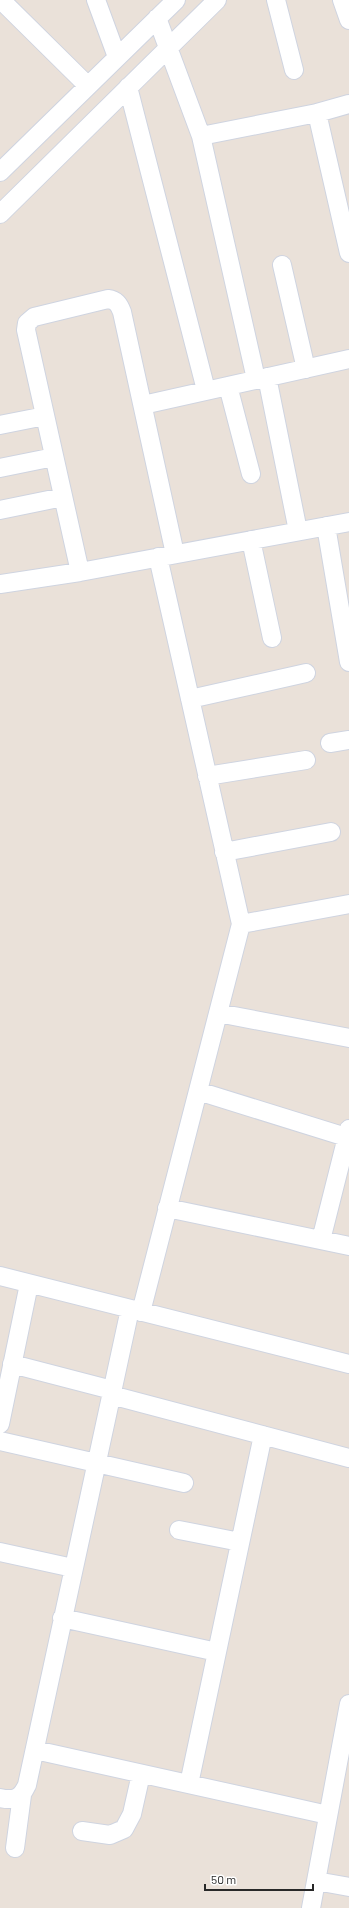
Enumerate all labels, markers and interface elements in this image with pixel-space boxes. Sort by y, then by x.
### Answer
scale bar [205,1866,313,1892]
text: 50 m [211,1872,236,1886]

